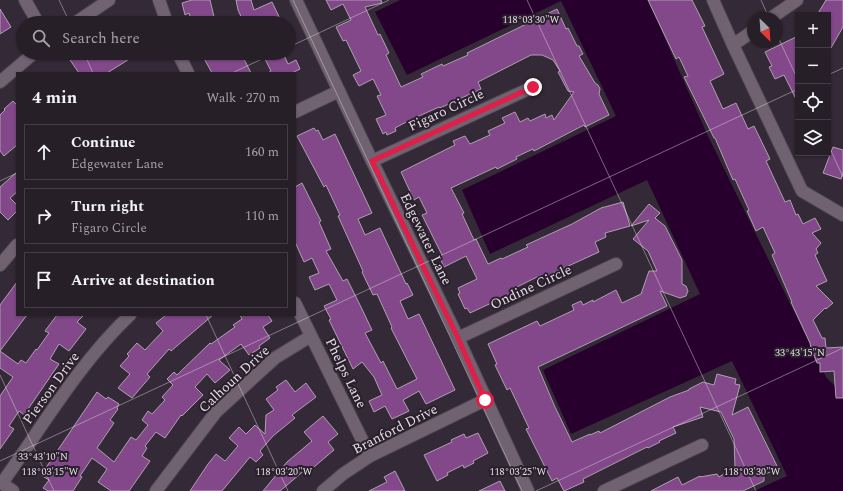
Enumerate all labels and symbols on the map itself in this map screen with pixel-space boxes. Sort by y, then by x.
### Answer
text: 118°03'30"W [503,12,560,28]
north arrow [747,12,783,48]
route end [524,78,542,96]
street label: Figaro Circle [405,83,488,137]
street label: Edgewater Lane [395,189,457,289]
street label: Ondine Circle [487,259,575,315]
street label: Phelps Lane [320,334,372,412]
street label: Calhoun Drive [194,340,274,418]
text: 33°43'15"N [775,345,825,361]
street label: Pierson Drive [17,347,85,429]
route start [476,391,494,409]
street label: Branford Drive [349,398,442,460]
text: 33°43'10"N [18,449,68,465]
text: 118°03'15"W [22,464,79,480]
text: 118°03'20"W [256,464,313,480]
text: 118°03'25"W [490,464,547,480]
text: 118°03'30"W [724,464,781,480]

